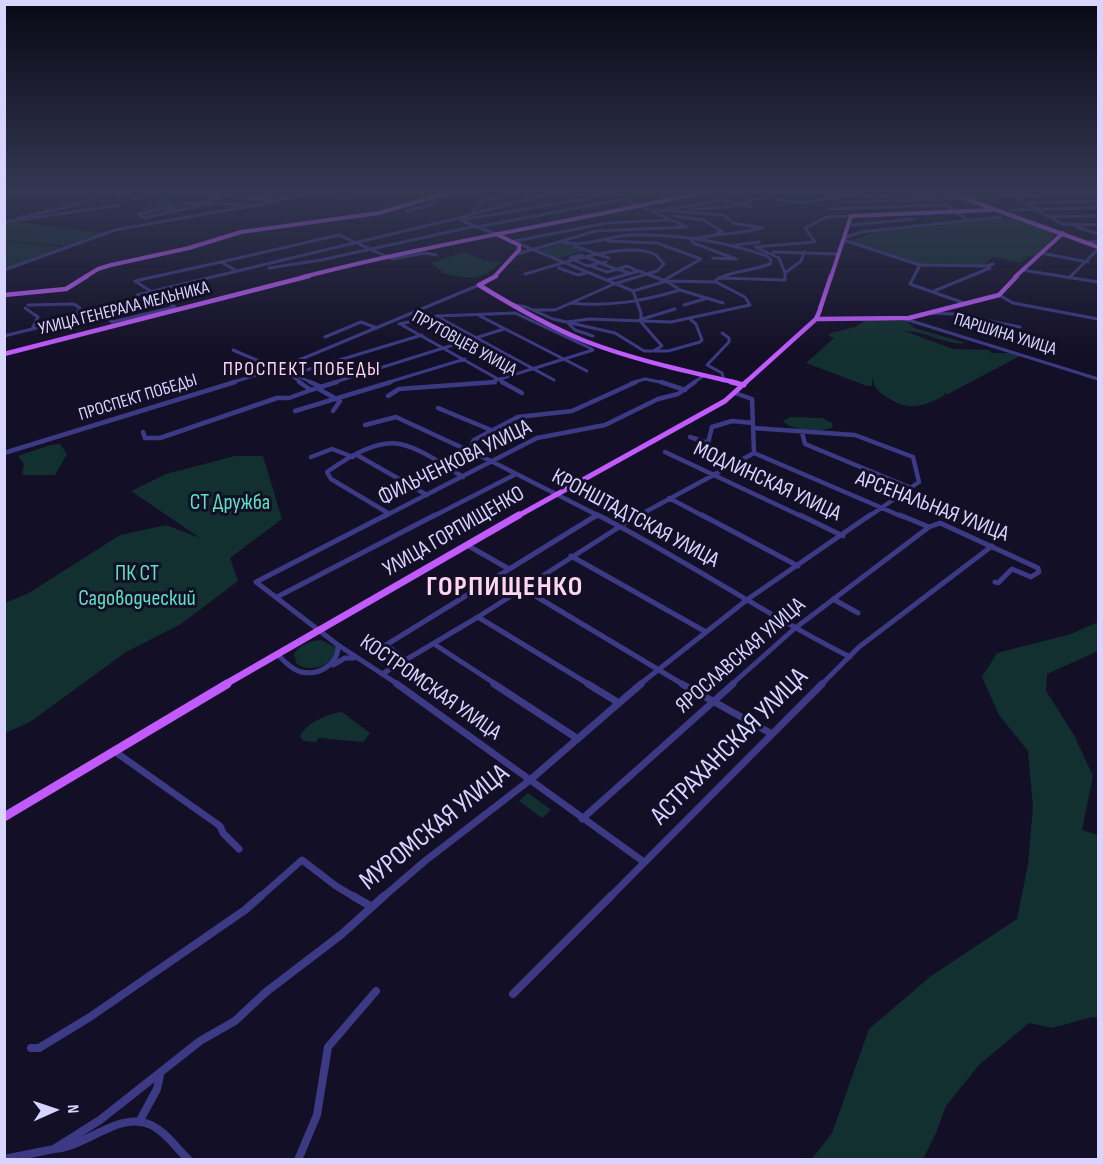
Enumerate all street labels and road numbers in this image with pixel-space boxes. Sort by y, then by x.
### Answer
street label: УЛИЦА ГЕНЕРАЛА МЕЛЬНИКА [36,277,212,341]
street label: ПРУТОВЦЕВ УЛИЦА [408,306,520,382]
street label: ПАРШИНА УЛИЦА [951,309,1059,361]
street label: ПРОСПЕКТ ПОБЕДЫ [76,370,200,426]
street label: ФИЛЬЧЕНКОВА УЛИЦА [374,415,536,511]
street label: МОДЛИНСКАЯ УЛИЦА [689,436,845,528]
street label: КРОНШТАДТСКАЯ УЛИЦА [547,464,723,574]
street label: АРСЕНАЛЬНАЯ УЛИЦА [852,466,1012,548]
street label: УЛИЦА ГОРПИЩЕНКО [379,481,529,583]
street label: ЯРОСЛАВСКАЯ УЛИЦА [671,593,811,719]
street label: КОСТРОМСКАЯ УЛИЦА [354,630,506,746]
street label: АСТРАХАНСКАЯ УЛИЦА [645,662,815,832]
street label: МУРОМСКАЯ УЛИЦА [354,758,516,898]

